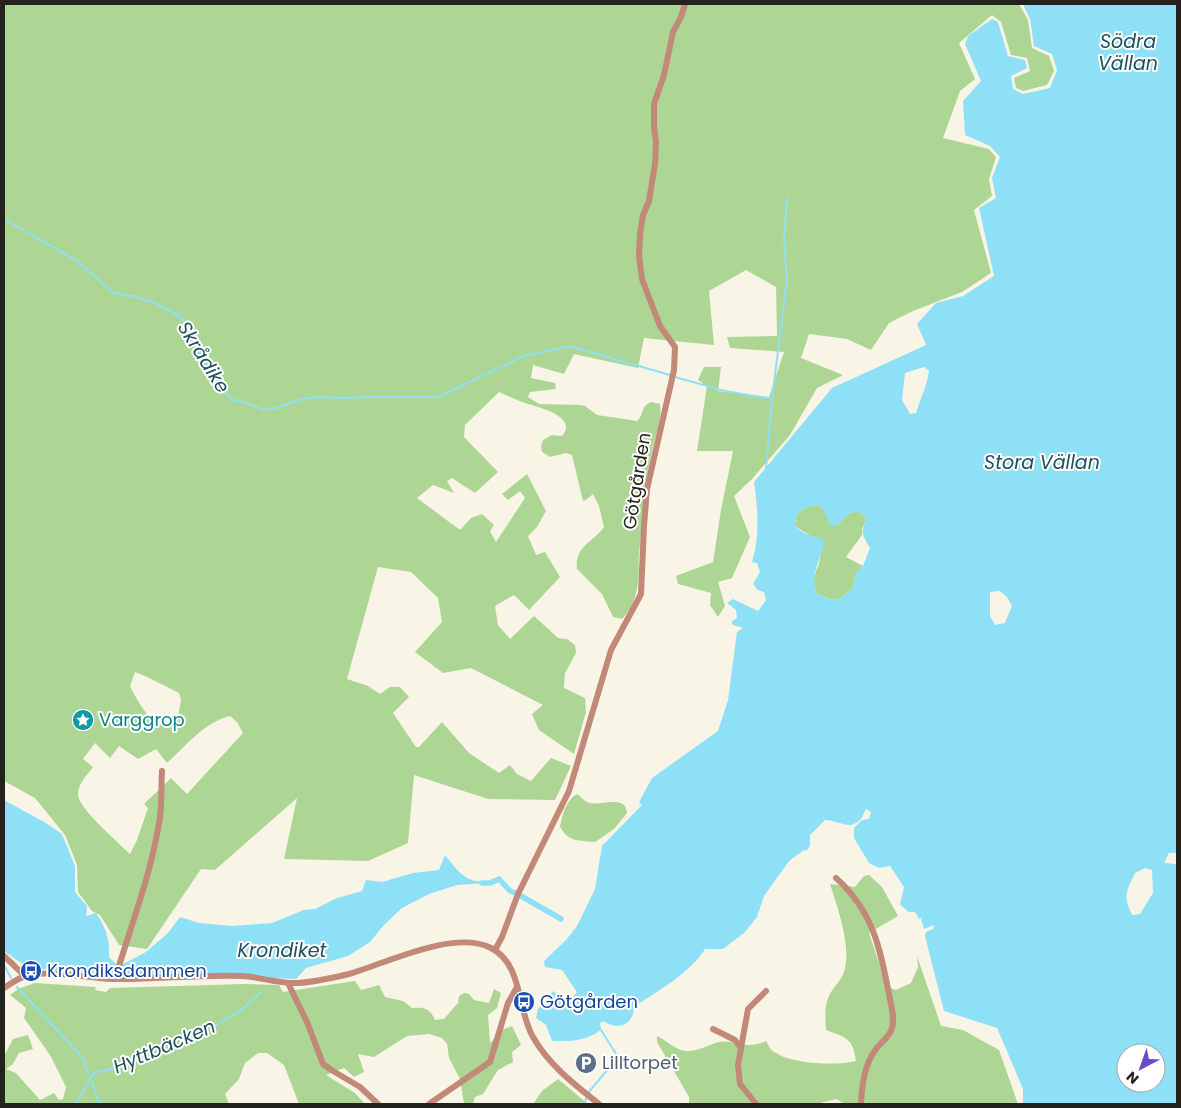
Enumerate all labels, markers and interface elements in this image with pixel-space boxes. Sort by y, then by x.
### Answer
water label: Södra Vällan [1098,28,1158,77]
water label: Skrådike [171,316,236,398]
street label: Götgården [616,431,657,531]
water label: Stora Vällan [984,449,1100,476]
place label: Varggrop [99,707,185,732]
place icon: Varggrop [71,708,95,732]
water label: Krondiket [238,937,327,964]
place label: Krondiksdammen [47,958,207,983]
bus stop icon: Krondiksdammen [19,959,43,983]
place label: Götgården [540,989,638,1014]
bus stop icon: Götgården [512,990,536,1014]
water label: Hyttbäcken [109,1013,219,1080]
north arrow [1116,1043,1166,1093]
place label: Lilltorpet [602,1050,678,1075]
parking icon: Lilltorpet [574,1051,598,1075]
text: N [1122,1067,1143,1089]

